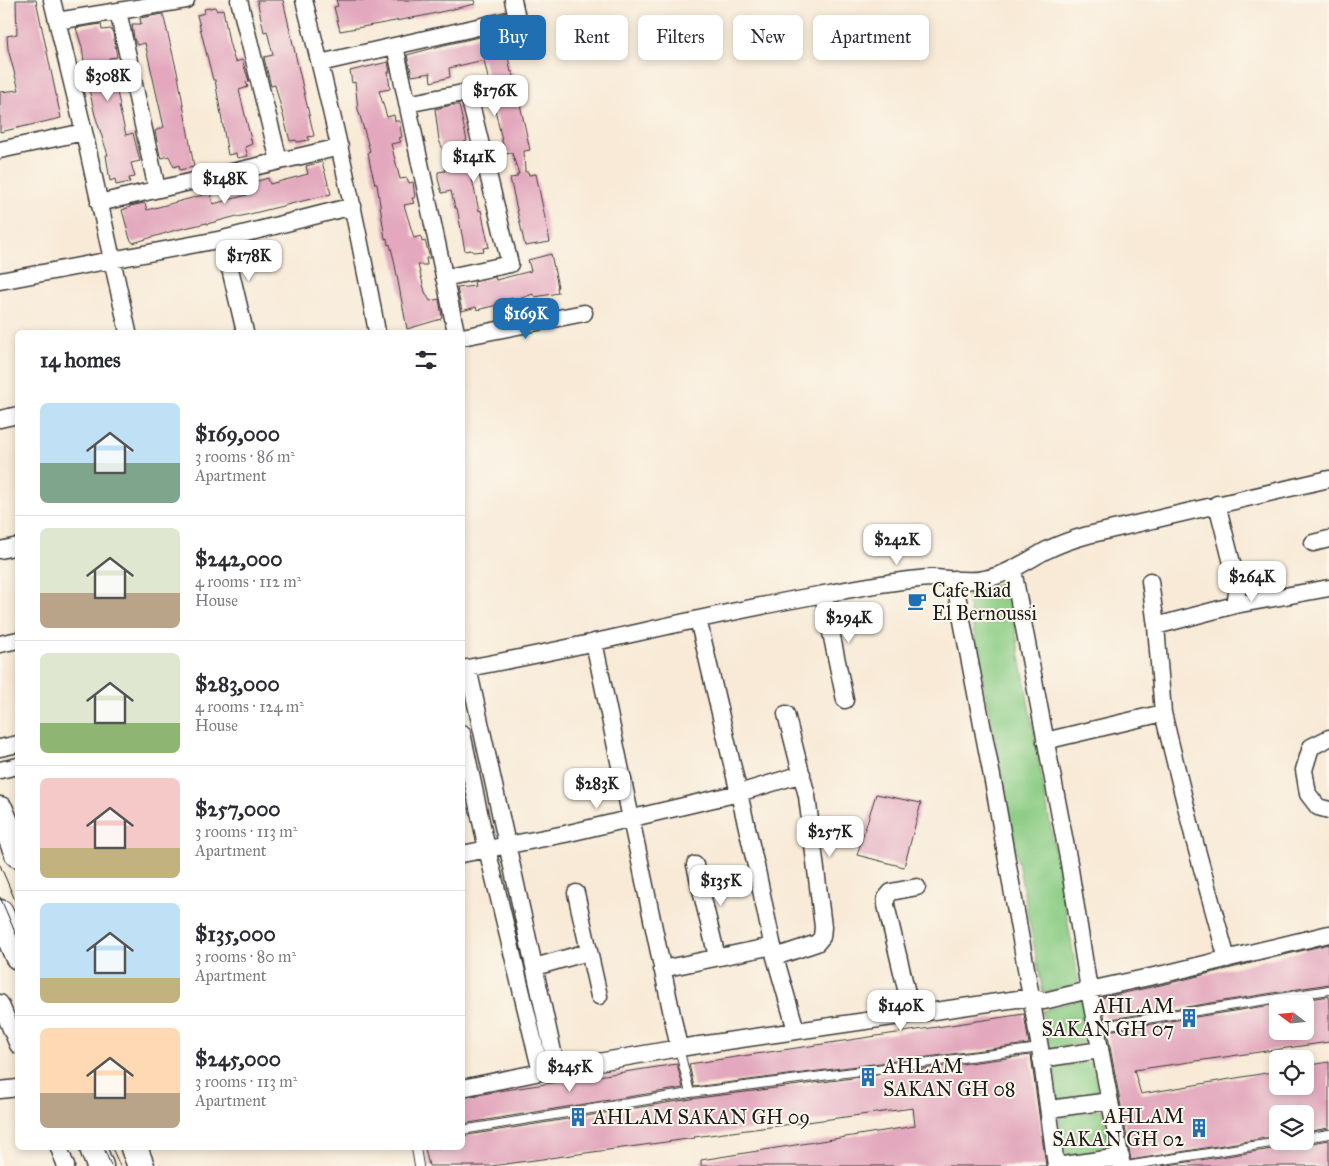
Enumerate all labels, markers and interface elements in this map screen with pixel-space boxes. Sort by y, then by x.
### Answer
chip: Buy [480,15,546,60]
chip: Rent [556,15,628,60]
chip: Filters [638,15,723,60]
chip: New [733,15,803,60]
chip: Apartment [813,15,929,60]
pin: $308K [73,59,143,102]
text: $308K [85,66,131,85]
pin: $176K [460,74,530,117]
text: $176K [473,81,517,100]
pin: $141K [439,140,509,183]
text: $141K [453,147,495,166]
pin: $148K [190,162,260,205]
text: $148K [203,169,247,188]
pin: $178K [214,240,284,282]
text: $178K [227,246,271,265]
pin: $169K [491,298,561,340]
text: $169K [504,304,548,323]
icon: filters [412,346,440,374]
text: 14 homes [40,347,121,373]
text: $169,000 [195,421,280,447]
icon: home [80,423,140,483]
text: 3 rooms · 86 m² [195,447,295,466]
text: Apartment [195,466,267,485]
pin: $242K [862,524,932,566]
text: $242K [874,530,920,549]
text: $242,000 [195,546,283,572]
icon: home [80,548,140,608]
pin: $264K [1217,560,1287,603]
text: $264K [1229,567,1275,586]
text: 4 rooms · 112 m² [195,572,301,591]
place label: Cafe Riad El Bernoussi [932,578,1037,625]
cafe icon: Cafe Riad El Bernoussi [906,590,928,612]
text: House [195,591,238,610]
pin: $294K [814,602,884,644]
text: $294K [826,608,872,627]
text: $283,000 [195,671,280,697]
icon: home [80,673,140,733]
text: 4 rooms · 124 m² [195,697,304,716]
text: House [195,716,238,735]
pin: $283K [562,768,632,810]
text: $283K [575,774,619,793]
text: $257,000 [195,796,281,822]
icon: home [80,798,140,858]
pin: $257K [795,816,865,858]
text: 3 rooms · 113 m² [195,822,297,841]
text: $257K [808,822,852,841]
text: Apartment [195,841,267,860]
pin: $135K [686,864,756,907]
text: $135K [700,871,742,890]
text: $135,000 [195,921,276,947]
icon: home [80,923,140,983]
text: 3 rooms · 80 m² [195,947,296,966]
text: Apartment [195,966,267,985]
pin: $140K [866,990,936,1032]
place label: AHLAM SAKAN GH 07 [1042,994,1174,1041]
north arrow [1269,995,1314,1040]
map controls [1269,995,1314,1150]
text: $140K [878,996,924,1015]
building icon: AHLAM SAKAN GH 07 [1178,1007,1200,1029]
text: $245,000 [195,1046,281,1072]
icon: home [80,1048,140,1108]
pin: $245K [535,1050,605,1093]
button: locate [1269,1050,1314,1095]
place label: AHLAM SAKAN GH 08 [882,1054,1015,1101]
text: $245K [547,1057,593,1076]
building icon: AHLAM SAKAN GH 08 [857,1066,879,1088]
text: 3 rooms · 113 m² [195,1072,297,1091]
text: Apartment [195,1091,267,1110]
place label: AHLAM SAKAN GH 02 [1052,1104,1184,1151]
place label: AHLAM SAKAN GH 09 [592,1105,810,1129]
button: layers [1269,1105,1314,1150]
building icon: AHLAM SAKAN GH 09 [567,1106,589,1128]
building icon: AHLAM SAKAN GH 02 [1188,1117,1210,1139]

